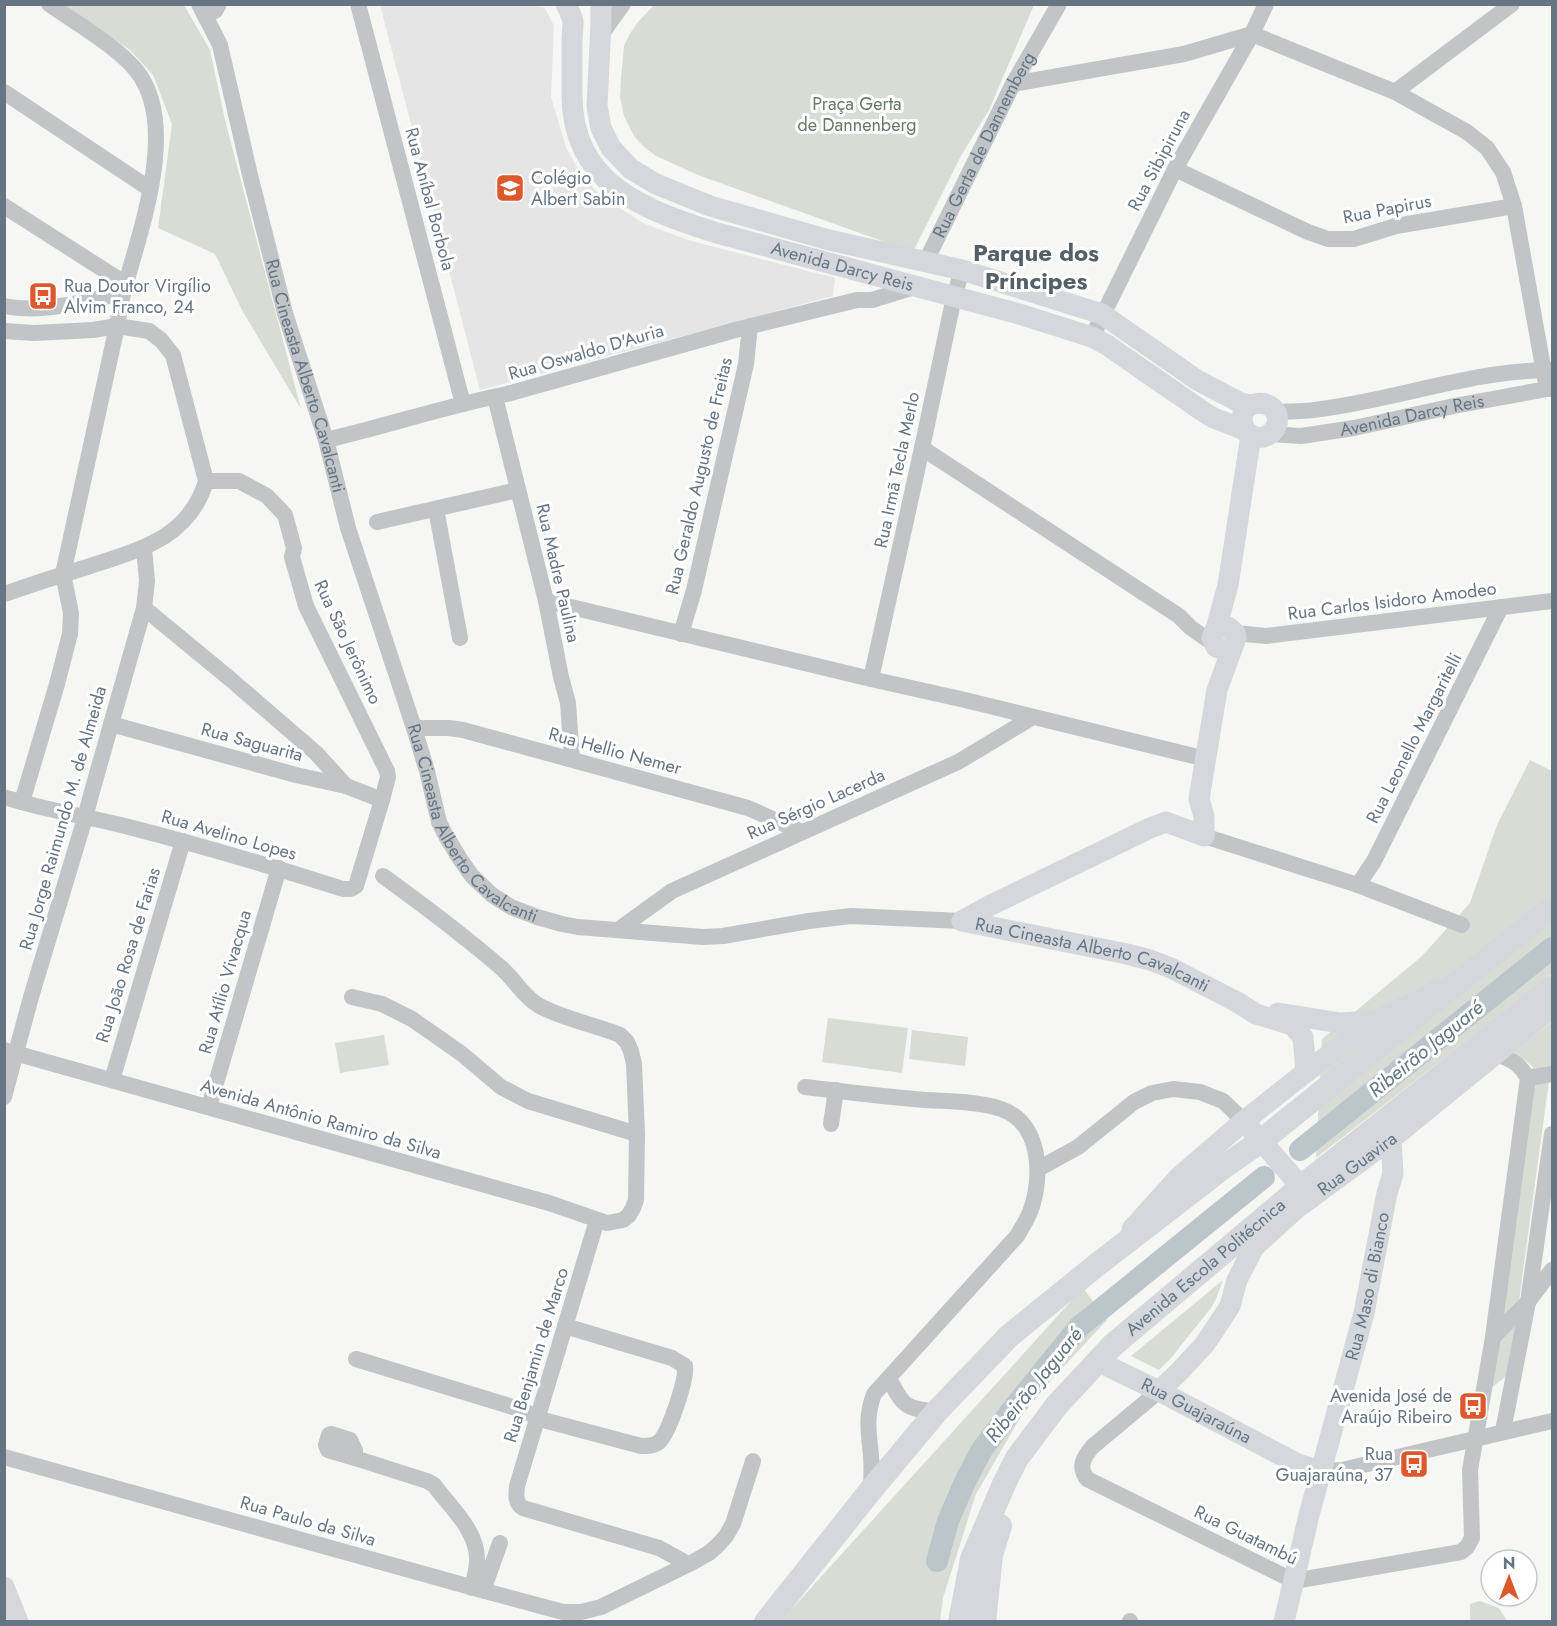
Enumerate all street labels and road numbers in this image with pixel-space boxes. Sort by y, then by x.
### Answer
street label: Rua Gerta de Dannemberg [926,47,1042,242]
street label: Rua Sibipiruna [1121,105,1197,215]
street label: Rua Aníbal Borbola [398,125,462,273]
street label: Rua Papirus [1341,188,1433,230]
street label: Avenida Darcy Reis [768,235,916,298]
street label: Rua Cineasta Alberto Cavalcanti [259,256,352,495]
street label: Rua Oswaldo D'Auria [505,317,667,387]
street label: Rua Geraldo Augusto de Freitas [659,355,739,597]
street label: Avenida Darcy Reis [1338,388,1486,443]
street label: Rua Irmã Tecla Merlo [868,389,926,550]
street label: Rua Madre Paulina [529,501,587,645]
street label: Rua São Jerônimo [308,575,388,709]
street label: Rua Carlos Isidoro Amodeo [1286,575,1498,627]
street label: Rua Leonello Margaritelli [1360,648,1468,828]
street label: Rua Jorge Raimundo M. de Almeida [13,683,113,953]
street label: Rua Saguarita [198,716,306,768]
street label: Rua Cineasta Alberto Cavalcanti [400,721,542,929]
street label: Rua Hellio Nemer [546,721,685,781]
street label: Rua Sérgio Lacerda [743,762,889,846]
street label: Rua Avelino Lopes [158,803,300,867]
street label: Rua João Rosa de Farias [89,864,167,1046]
street label: Rua Atílio Vivacqua [192,907,258,1057]
street label: Rua Cineasta Alberto Cavalcanti [973,911,1214,999]
street label: Avenida Antônio Ramiro da Silva [198,1072,444,1166]
street label: Rua Guavira [1312,1126,1403,1202]
street label: Avenida Escola Politécnica [1120,1192,1291,1342]
street label: Rua Maso di Bianco [1339,1210,1396,1363]
street label: Rua Benjamin de Marco [497,1264,575,1446]
street label: Rua Guajaraúna [1137,1371,1256,1450]
street label: Rua Paulo da Silva [237,1489,379,1553]
street label: Rua Guatambú [1190,1499,1302,1571]

